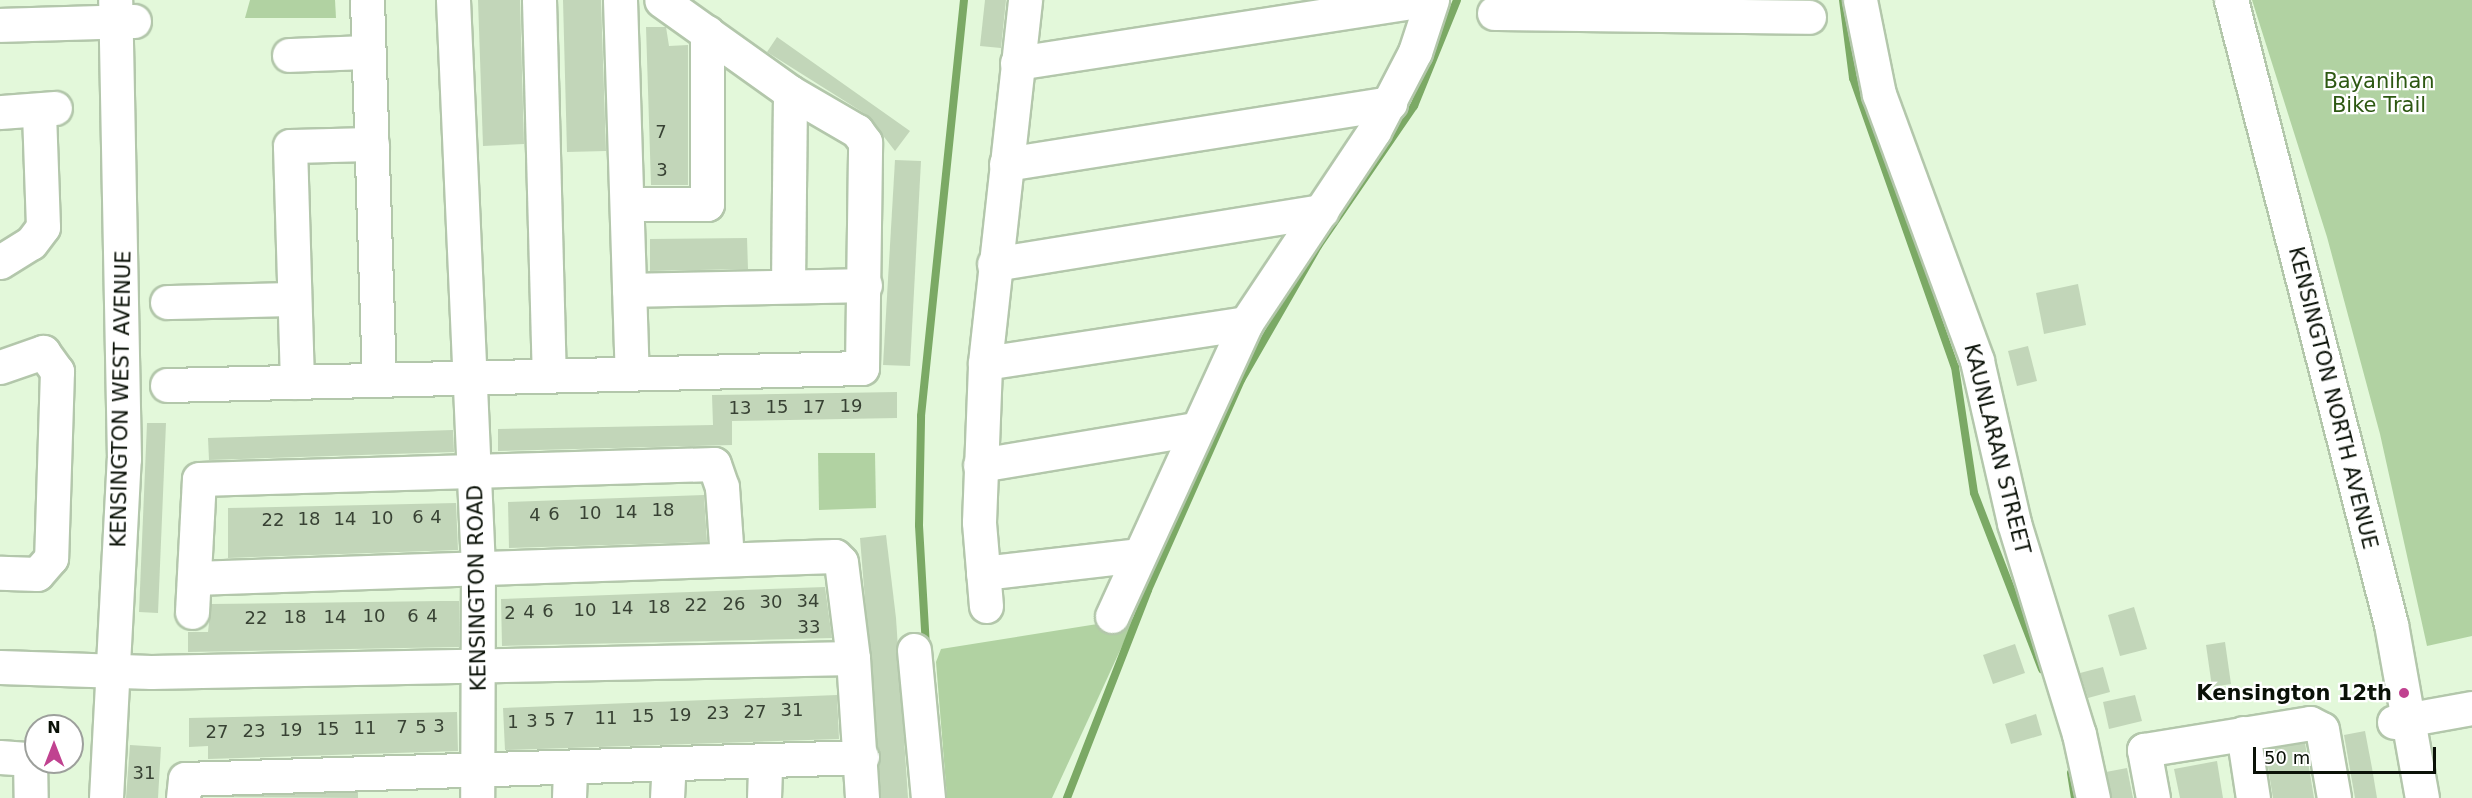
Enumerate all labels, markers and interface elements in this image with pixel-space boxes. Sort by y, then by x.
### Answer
park label: Bayanihan Bike Trail [2323,68,2435,118]
house number: 7 [655,121,667,143]
house number: 3 [656,159,668,181]
street label: KENSINGTON NORTH AVENUE [2283,244,2383,552]
street label: KENSINGTON WEST AVENUE [106,250,136,548]
street label: KAUNLARAN STREET [1959,341,2035,557]
house number: 19 [840,395,862,417]
house number: 15 [766,396,788,418]
house number: 17 [803,396,825,418]
house number: 13 [729,397,751,419]
street label: KENSINGTON ROAD [463,485,491,691]
house number: 18 [652,499,674,521]
house number: 14 [615,501,637,523]
house number: 10 [579,502,601,524]
house number: 6 [548,503,560,525]
house number: 4 [529,504,541,526]
house number: 6 [412,506,424,528]
house number: 4 [430,506,442,528]
house number: 10 [371,507,393,529]
house number: 18 [298,508,320,530]
house number: 14 [334,508,356,530]
house number: 22 [262,509,284,531]
house number: 34 [797,590,819,612]
house number: 30 [760,591,782,613]
house number: 26 [723,593,745,615]
house number: 22 [685,594,707,616]
house number: 18 [648,596,670,618]
house number: 14 [611,597,633,619]
house number: 10 [574,599,596,621]
house number: 6 [542,600,554,622]
house number: 4 [523,601,535,623]
house number: 2 [504,602,516,624]
house number: 10 [363,605,385,627]
house number: 6 [407,605,419,627]
house number: 4 [426,605,438,627]
house number: 18 [284,606,306,628]
house number: 14 [324,606,346,628]
house number: 22 [245,607,267,629]
house number: 33 [798,616,820,638]
place label: Kensington 12th [2196,680,2392,706]
marker: Kensington 12th [2397,686,2411,700]
house number: 31 [781,699,803,721]
house number: 27 [744,701,766,723]
house number: 23 [707,702,729,724]
house number: 19 [669,704,691,726]
house number: 15 [632,705,654,727]
house number: 11 [595,707,617,729]
house number: 7 [563,708,575,730]
house number: 5 [544,709,556,731]
house number: 3 [526,710,538,732]
house number: 1 [507,711,519,733]
north arrow [24,714,84,774]
house number: 3 [433,715,445,737]
house number: 7 [396,716,408,738]
house number: 5 [415,716,427,738]
house number: 11 [354,717,376,739]
text: N [47,718,61,737]
house number: 15 [317,718,339,740]
house number: 19 [280,719,302,741]
house number: 23 [243,720,265,742]
house number: 27 [206,721,228,743]
scale bar [2256,735,2439,773]
text: 50 m [2264,747,2310,768]
house number: 31 [133,762,155,784]

